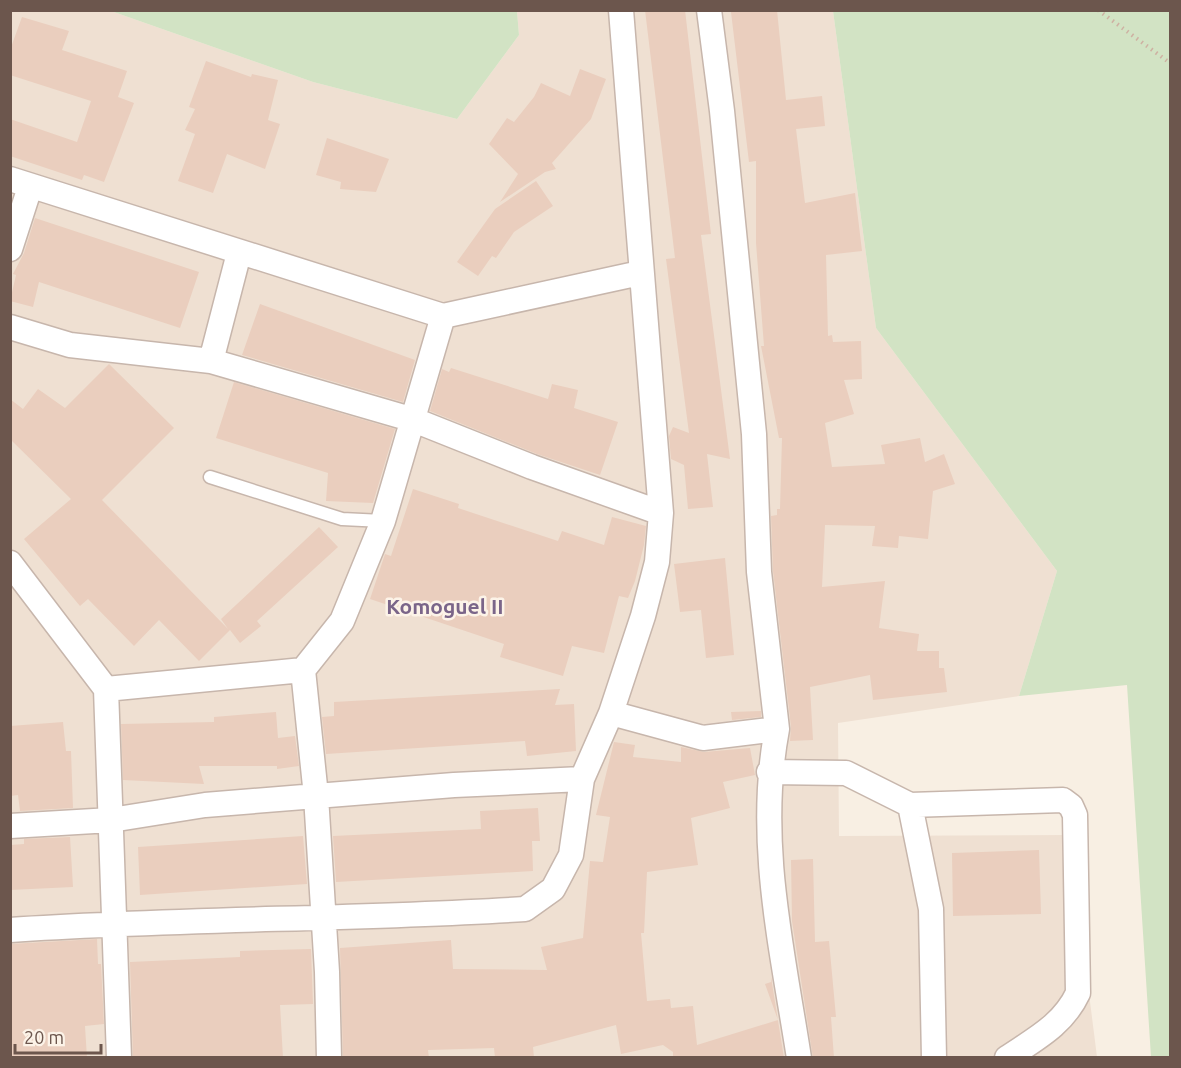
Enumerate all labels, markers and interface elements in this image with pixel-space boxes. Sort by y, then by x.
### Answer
district label: Komoguel II [386,594,504,618]
scale bar [15,1017,100,1055]
text: 20 m [24,1027,64,1047]

